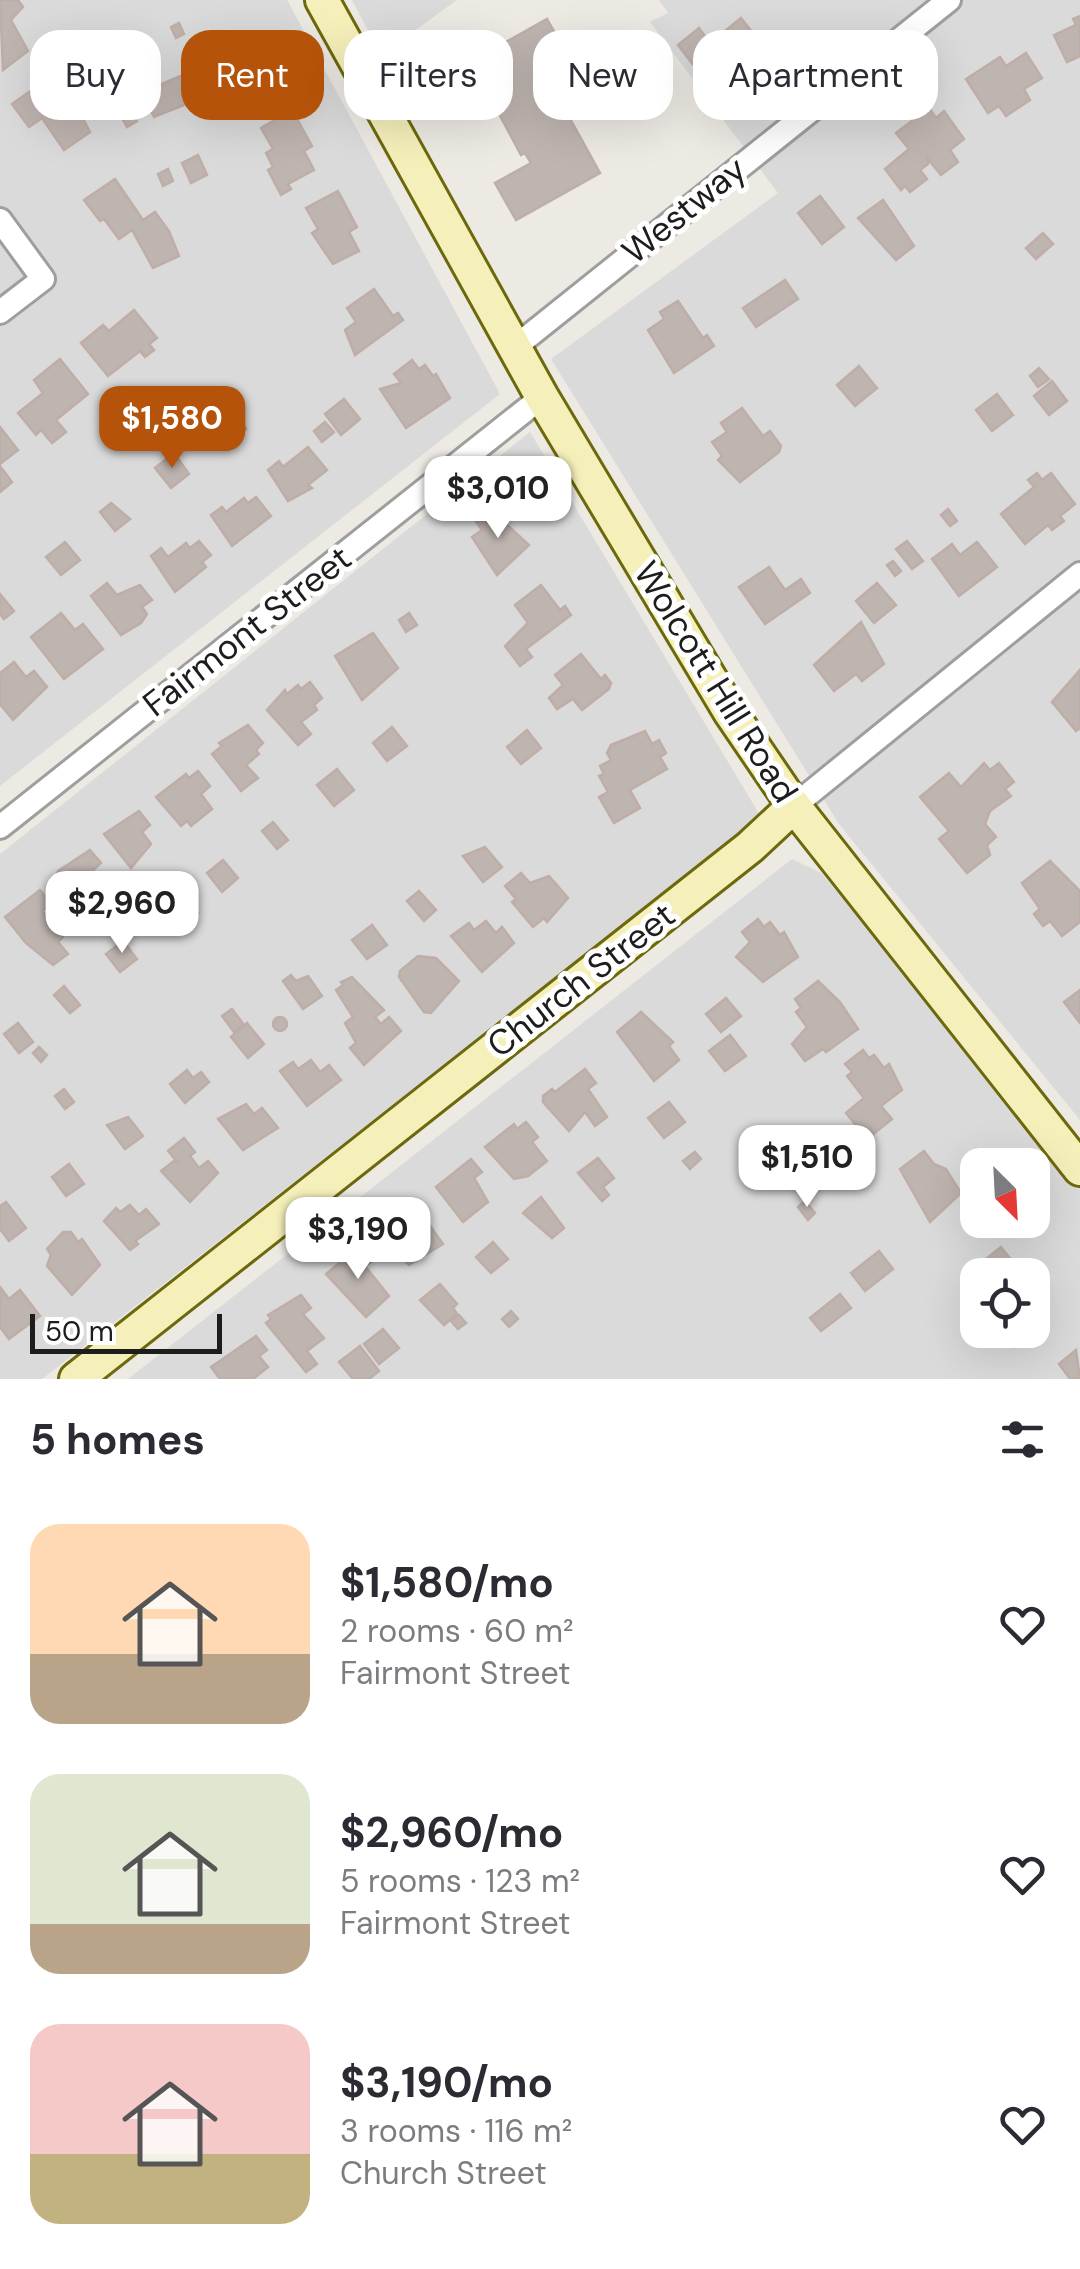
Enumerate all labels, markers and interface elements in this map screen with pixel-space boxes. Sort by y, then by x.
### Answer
chip: Buy [30,30,161,120]
chip: Rent [181,30,324,120]
chip: Filters [344,30,513,120]
chip: New [533,30,673,120]
chip: Apartment [693,30,938,120]
street label: Westway [613,146,755,274]
pin: $1,580 [91,386,253,471]
text: $1,580 [121,397,223,439]
pin: $3,010 [417,456,579,541]
text: $3,010 [446,467,550,509]
street label: Fairmont Street [133,535,361,727]
street label: Wolcott Hill Road [623,553,809,811]
pin: $2,960 [41,871,203,956]
text: $2,960 [68,882,176,924]
street label: Church Street [478,892,684,1068]
pin: $1,510 [726,1125,888,1210]
text: $1,510 [761,1136,853,1178]
north arrow [960,1148,1050,1238]
map controls [960,1148,1050,1348]
pin: $3,190 [277,1197,439,1282]
text: $3,190 [308,1208,409,1250]
button: locate [960,1258,1050,1348]
scale bar [30,1309,222,1354]
text: 50 m [45,1313,114,1350]
text: 5 homes [30,1412,205,1467]
icon: filters [995,1412,1050,1467]
text: $1,580/mo [340,1555,554,1610]
icon: home [110,1564,230,1684]
icon: heart [995,1597,1050,1652]
text: 2 rooms · 60 m² [340,1610,574,1652]
text: Fairmont Street [340,1652,571,1694]
text: $2,960/mo [340,1805,563,1860]
icon: home [110,1814,230,1934]
icon: heart [995,1847,1050,1902]
text: 5 rooms · 123 m² [340,1860,580,1902]
text: Fairmont Street [340,1902,571,1944]
text: $3,190/mo [340,2055,553,2110]
icon: home [110,2064,230,2184]
icon: heart [995,2097,1050,2152]
text: 3 rooms · 116 m² [340,2110,572,2152]
text: Church Street [340,2152,547,2194]

